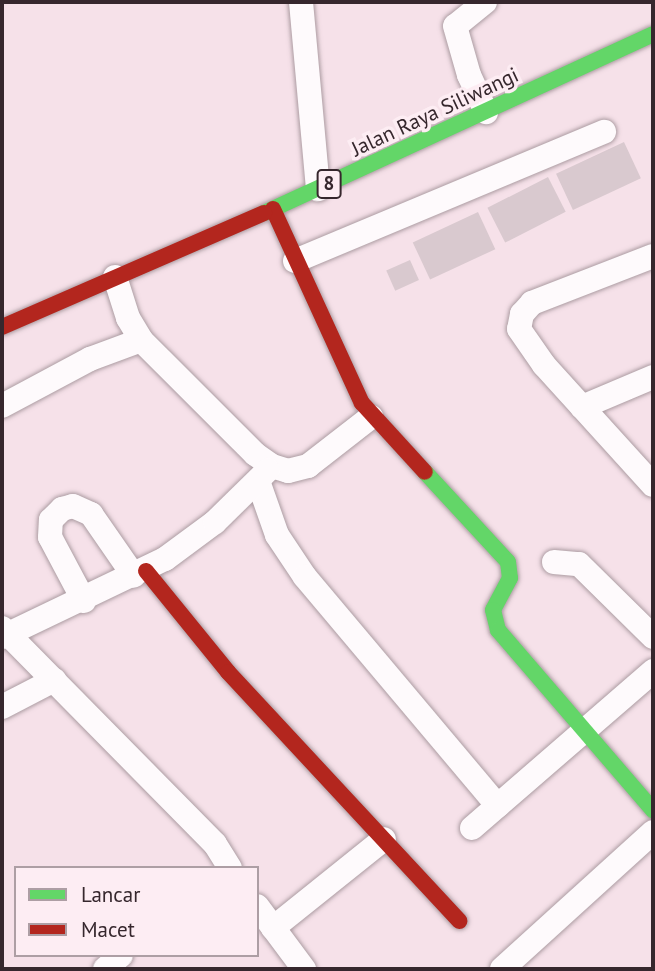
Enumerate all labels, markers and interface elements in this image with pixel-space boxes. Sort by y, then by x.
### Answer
street label: Jalan Raya Siliwangi [347,62,523,162]
road number: 8 [315,168,343,200]
legend [14,866,259,957]
text: Lancar [81,881,140,908]
text: Macet [81,916,135,943]

